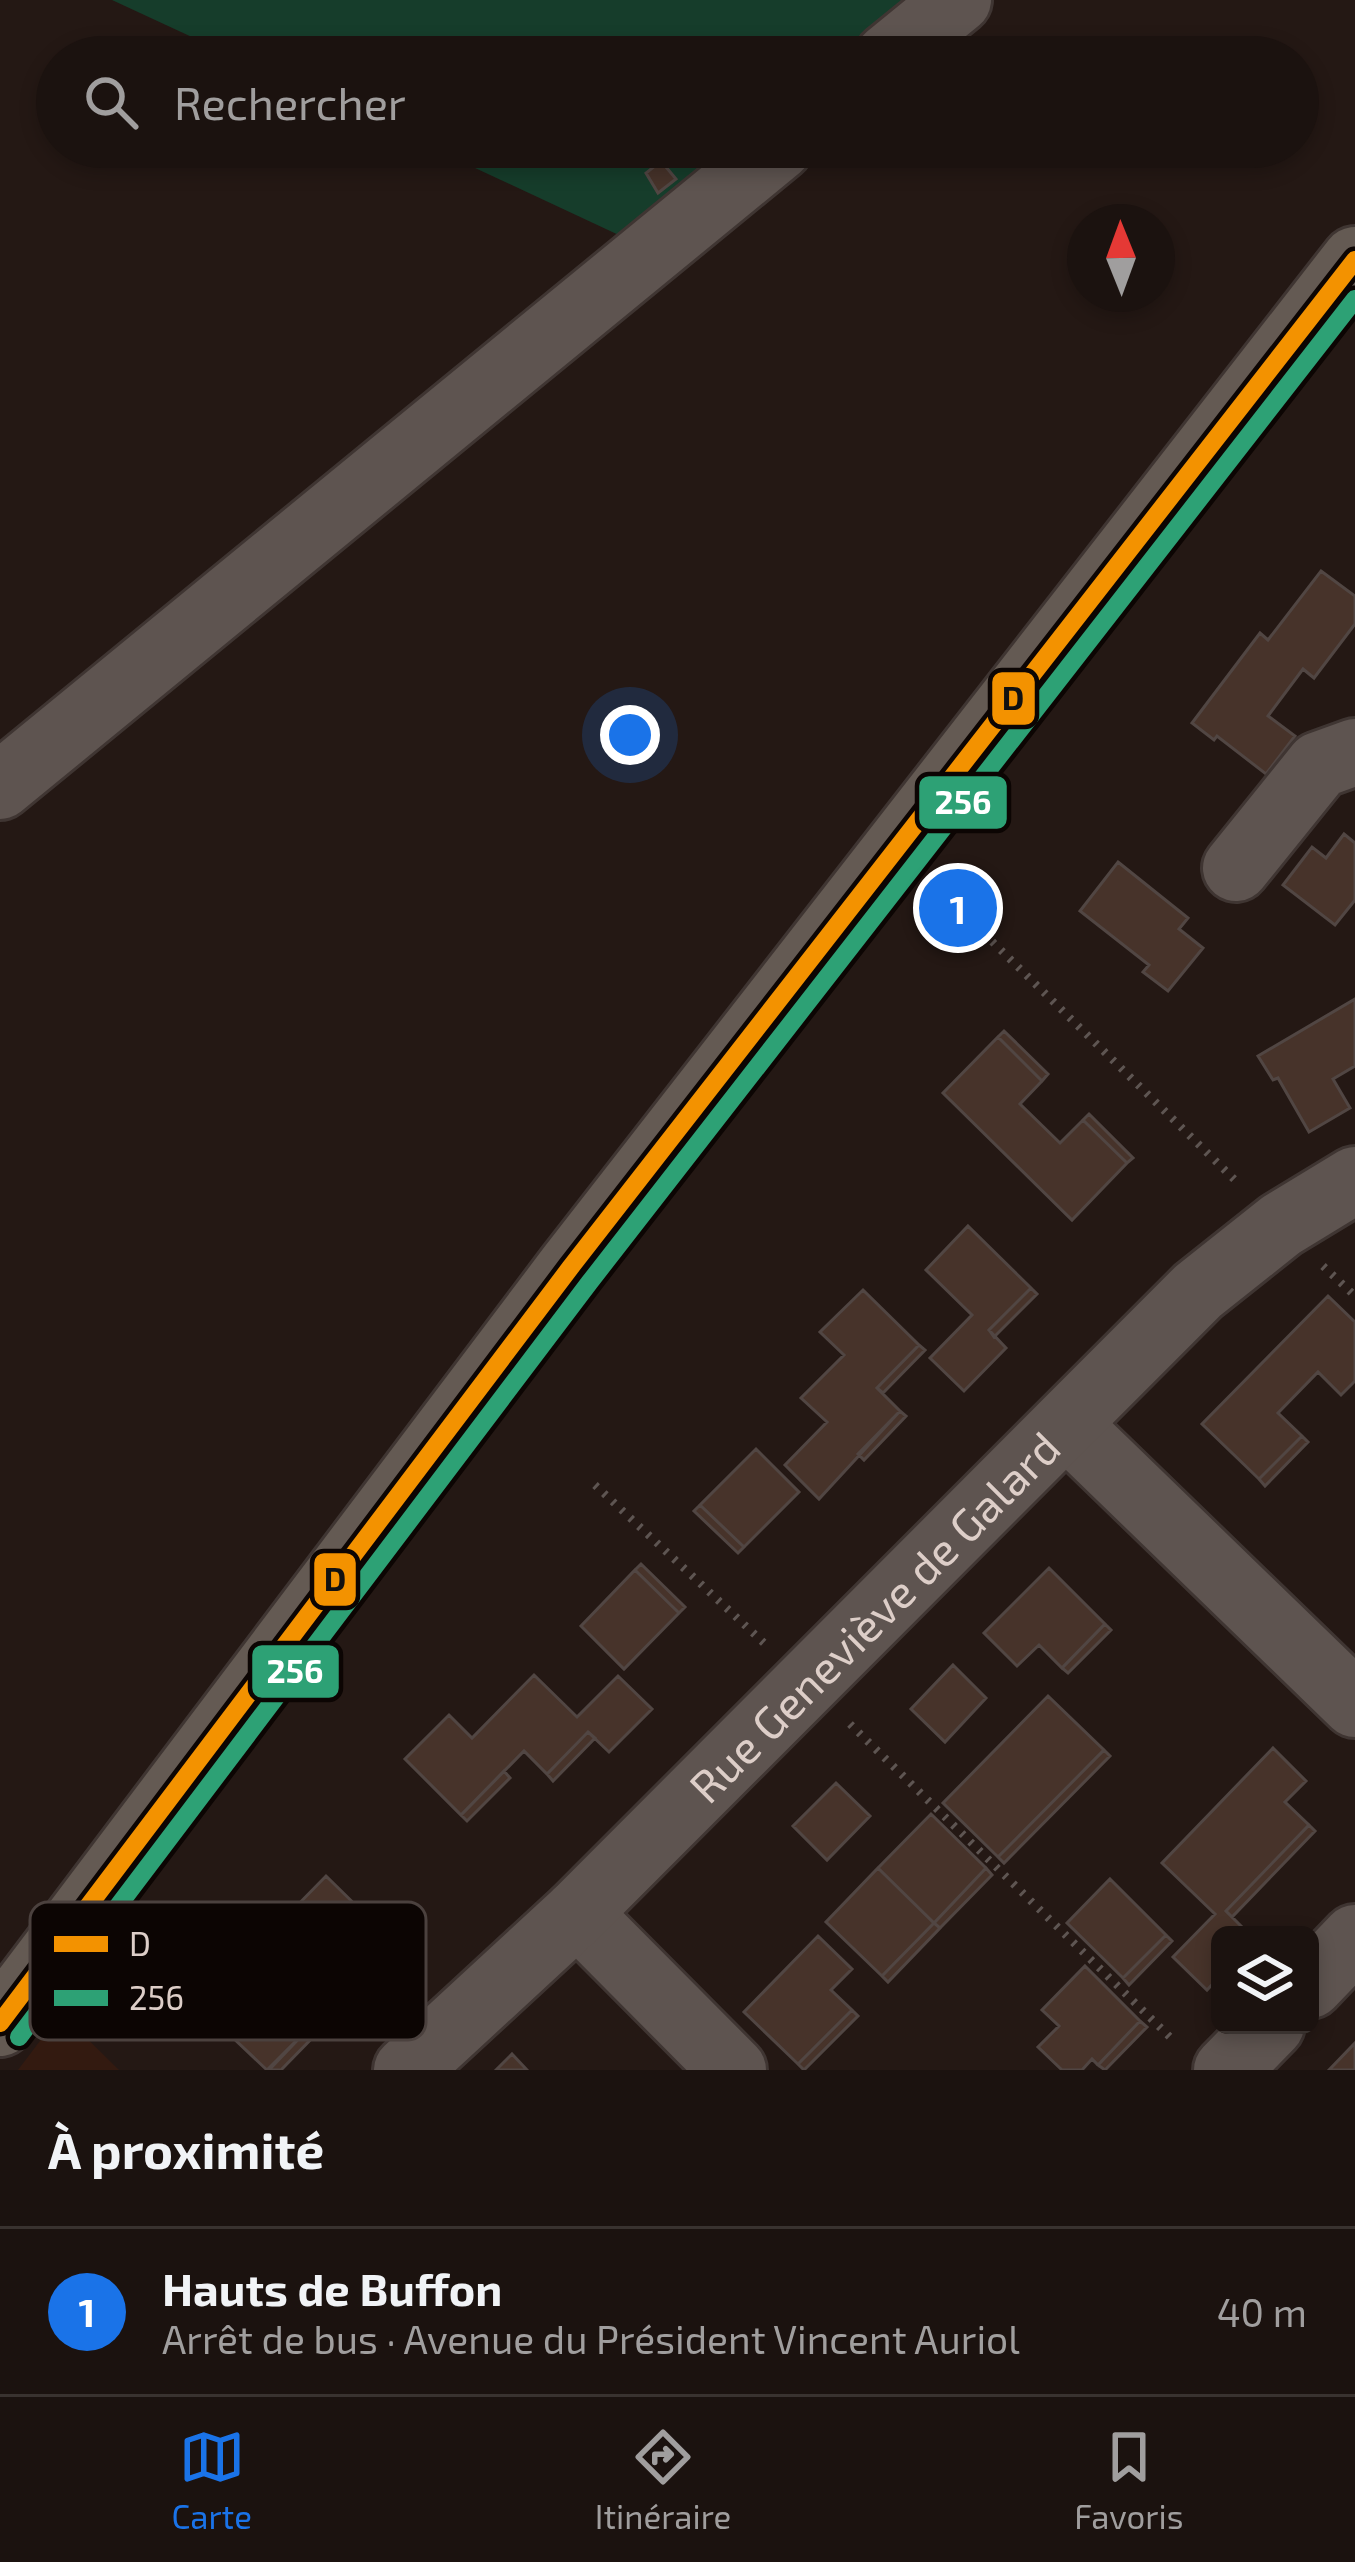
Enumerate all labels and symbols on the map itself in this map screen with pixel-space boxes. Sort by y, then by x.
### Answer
north arrow [1067,204,1175,312]
line badge: D [990,670,1037,727]
text: D [1002,677,1024,717]
your location [600,705,660,765]
line badge: 256 [917,774,1009,831]
text: 256 [935,781,991,821]
pin: 1 [919,863,997,953]
street label: Rue Geneviève de Galard [677,1419,1070,1813]
line badge: D [312,1551,358,1608]
text: D [324,1558,346,1598]
line badge: 256 [250,1643,341,1700]
text: 256 [267,1650,323,1690]
legend [30,1902,426,2040]
text: D [129,1923,151,1963]
text: 256 [129,1977,184,2017]

